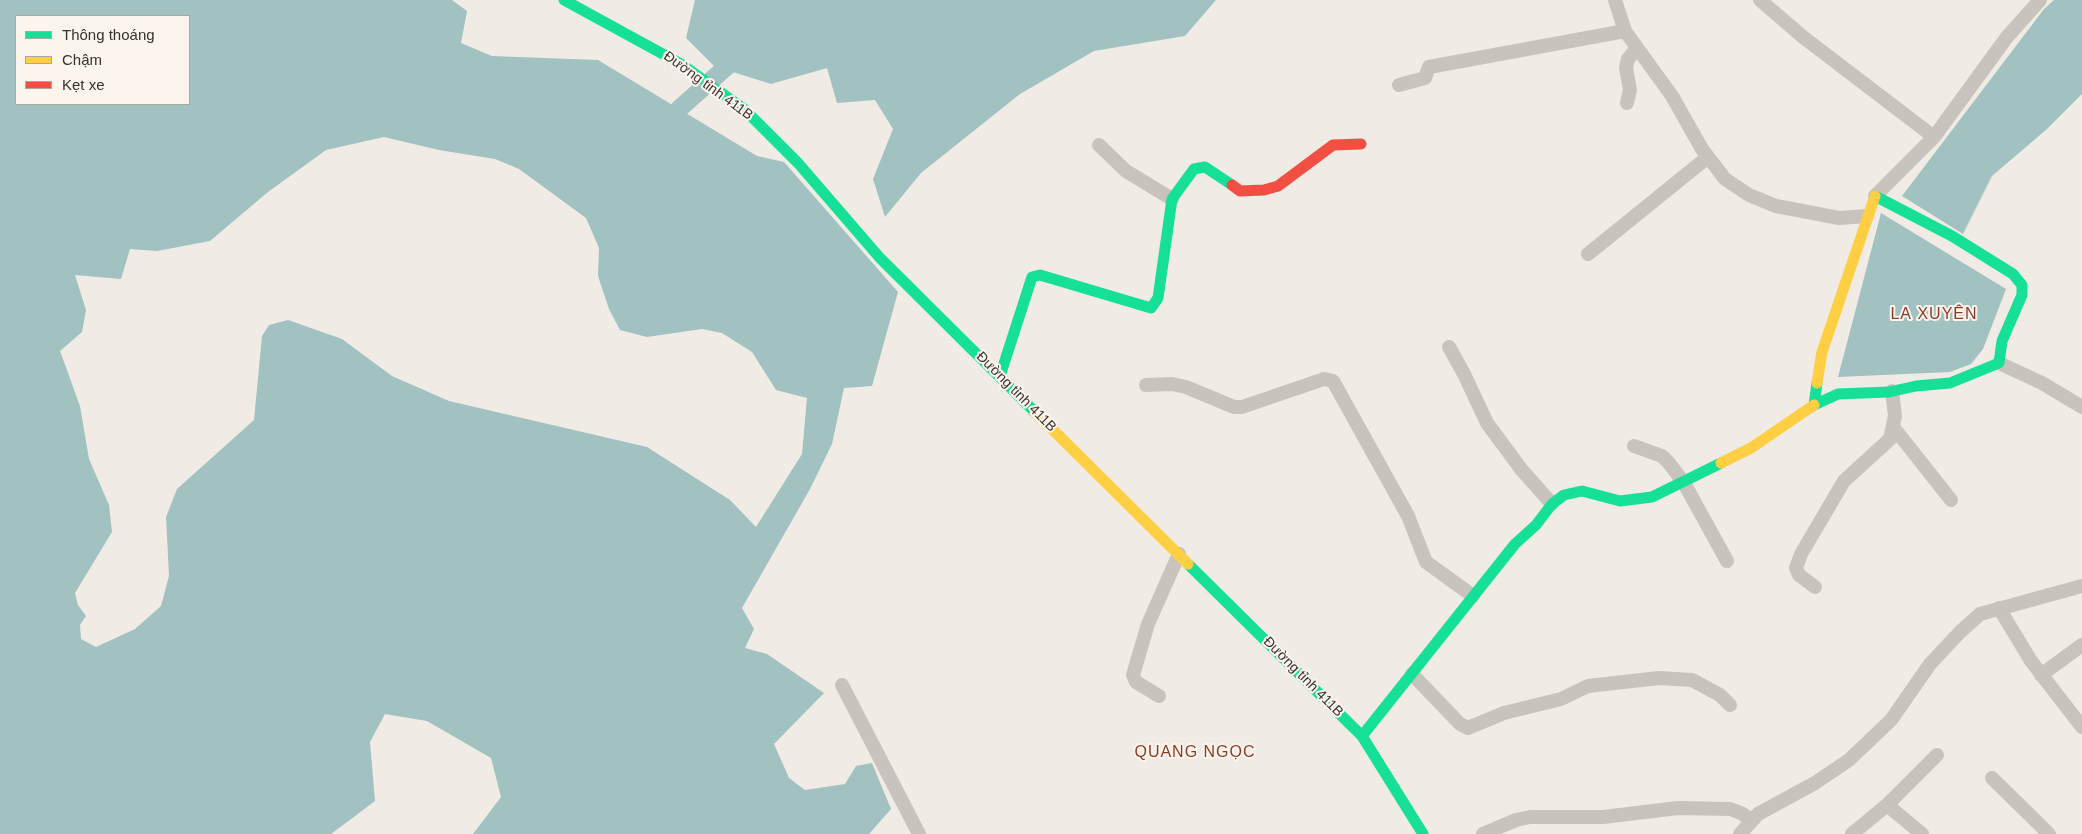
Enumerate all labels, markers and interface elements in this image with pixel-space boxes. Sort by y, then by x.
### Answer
legend [15,15,190,105]
text: Thông thoáng [62,26,155,43]
street label: Đường tỉnh 411B [660,48,756,124]
text: Chậm [62,51,102,68]
text: Kẹt xe [62,76,105,93]
district label: LA XUYÊN [1889,305,1979,325]
street label: Đường tỉnh 411B [972,348,1060,436]
street label: Đường tỉnh 411B [1259,633,1347,721]
district label: QUANG NGỌC [1133,743,1257,763]

